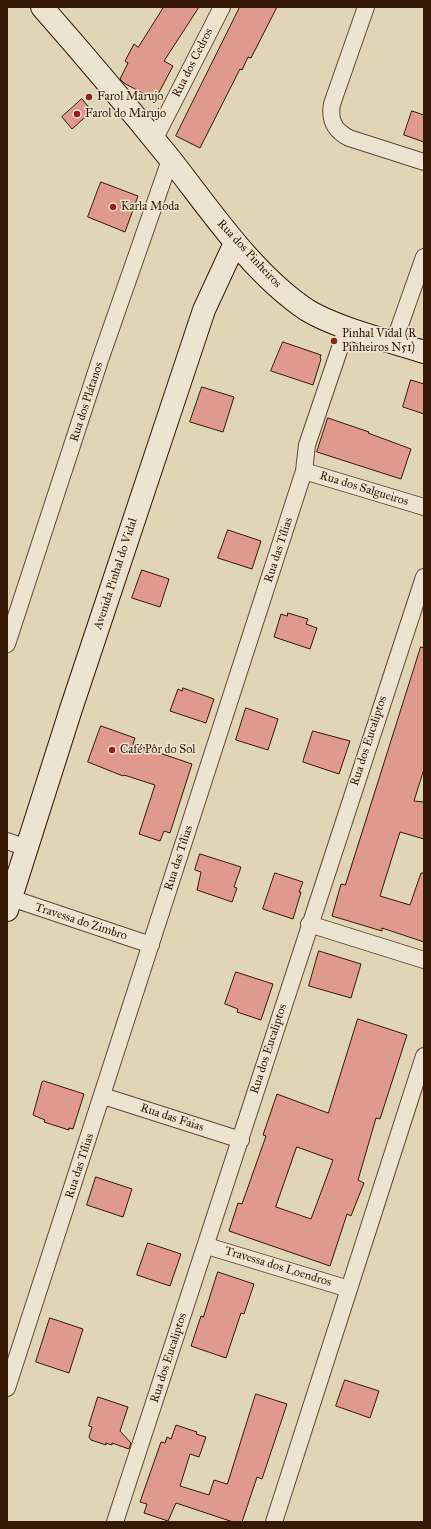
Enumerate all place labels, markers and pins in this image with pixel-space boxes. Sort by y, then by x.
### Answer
place label: Farol Marujo [97,90,163,104]
marker: Farol Marujo [84,92,94,102]
place label: Farol do Marujo [85,107,166,121]
marker: Farol do Marujo [72,109,82,119]
place label: Karla Moda [121,200,179,214]
marker: Karla Moda [108,202,118,212]
place label: Pinhal Vidal (R Pinheiros N51) [342,327,416,355]
marker: Pinhal Vidal (R Pinheiros N51) [329,336,339,346]
place label: Café Pôr do Sol [120,743,196,757]
marker: Café Pôr do Sol [107,745,117,755]

